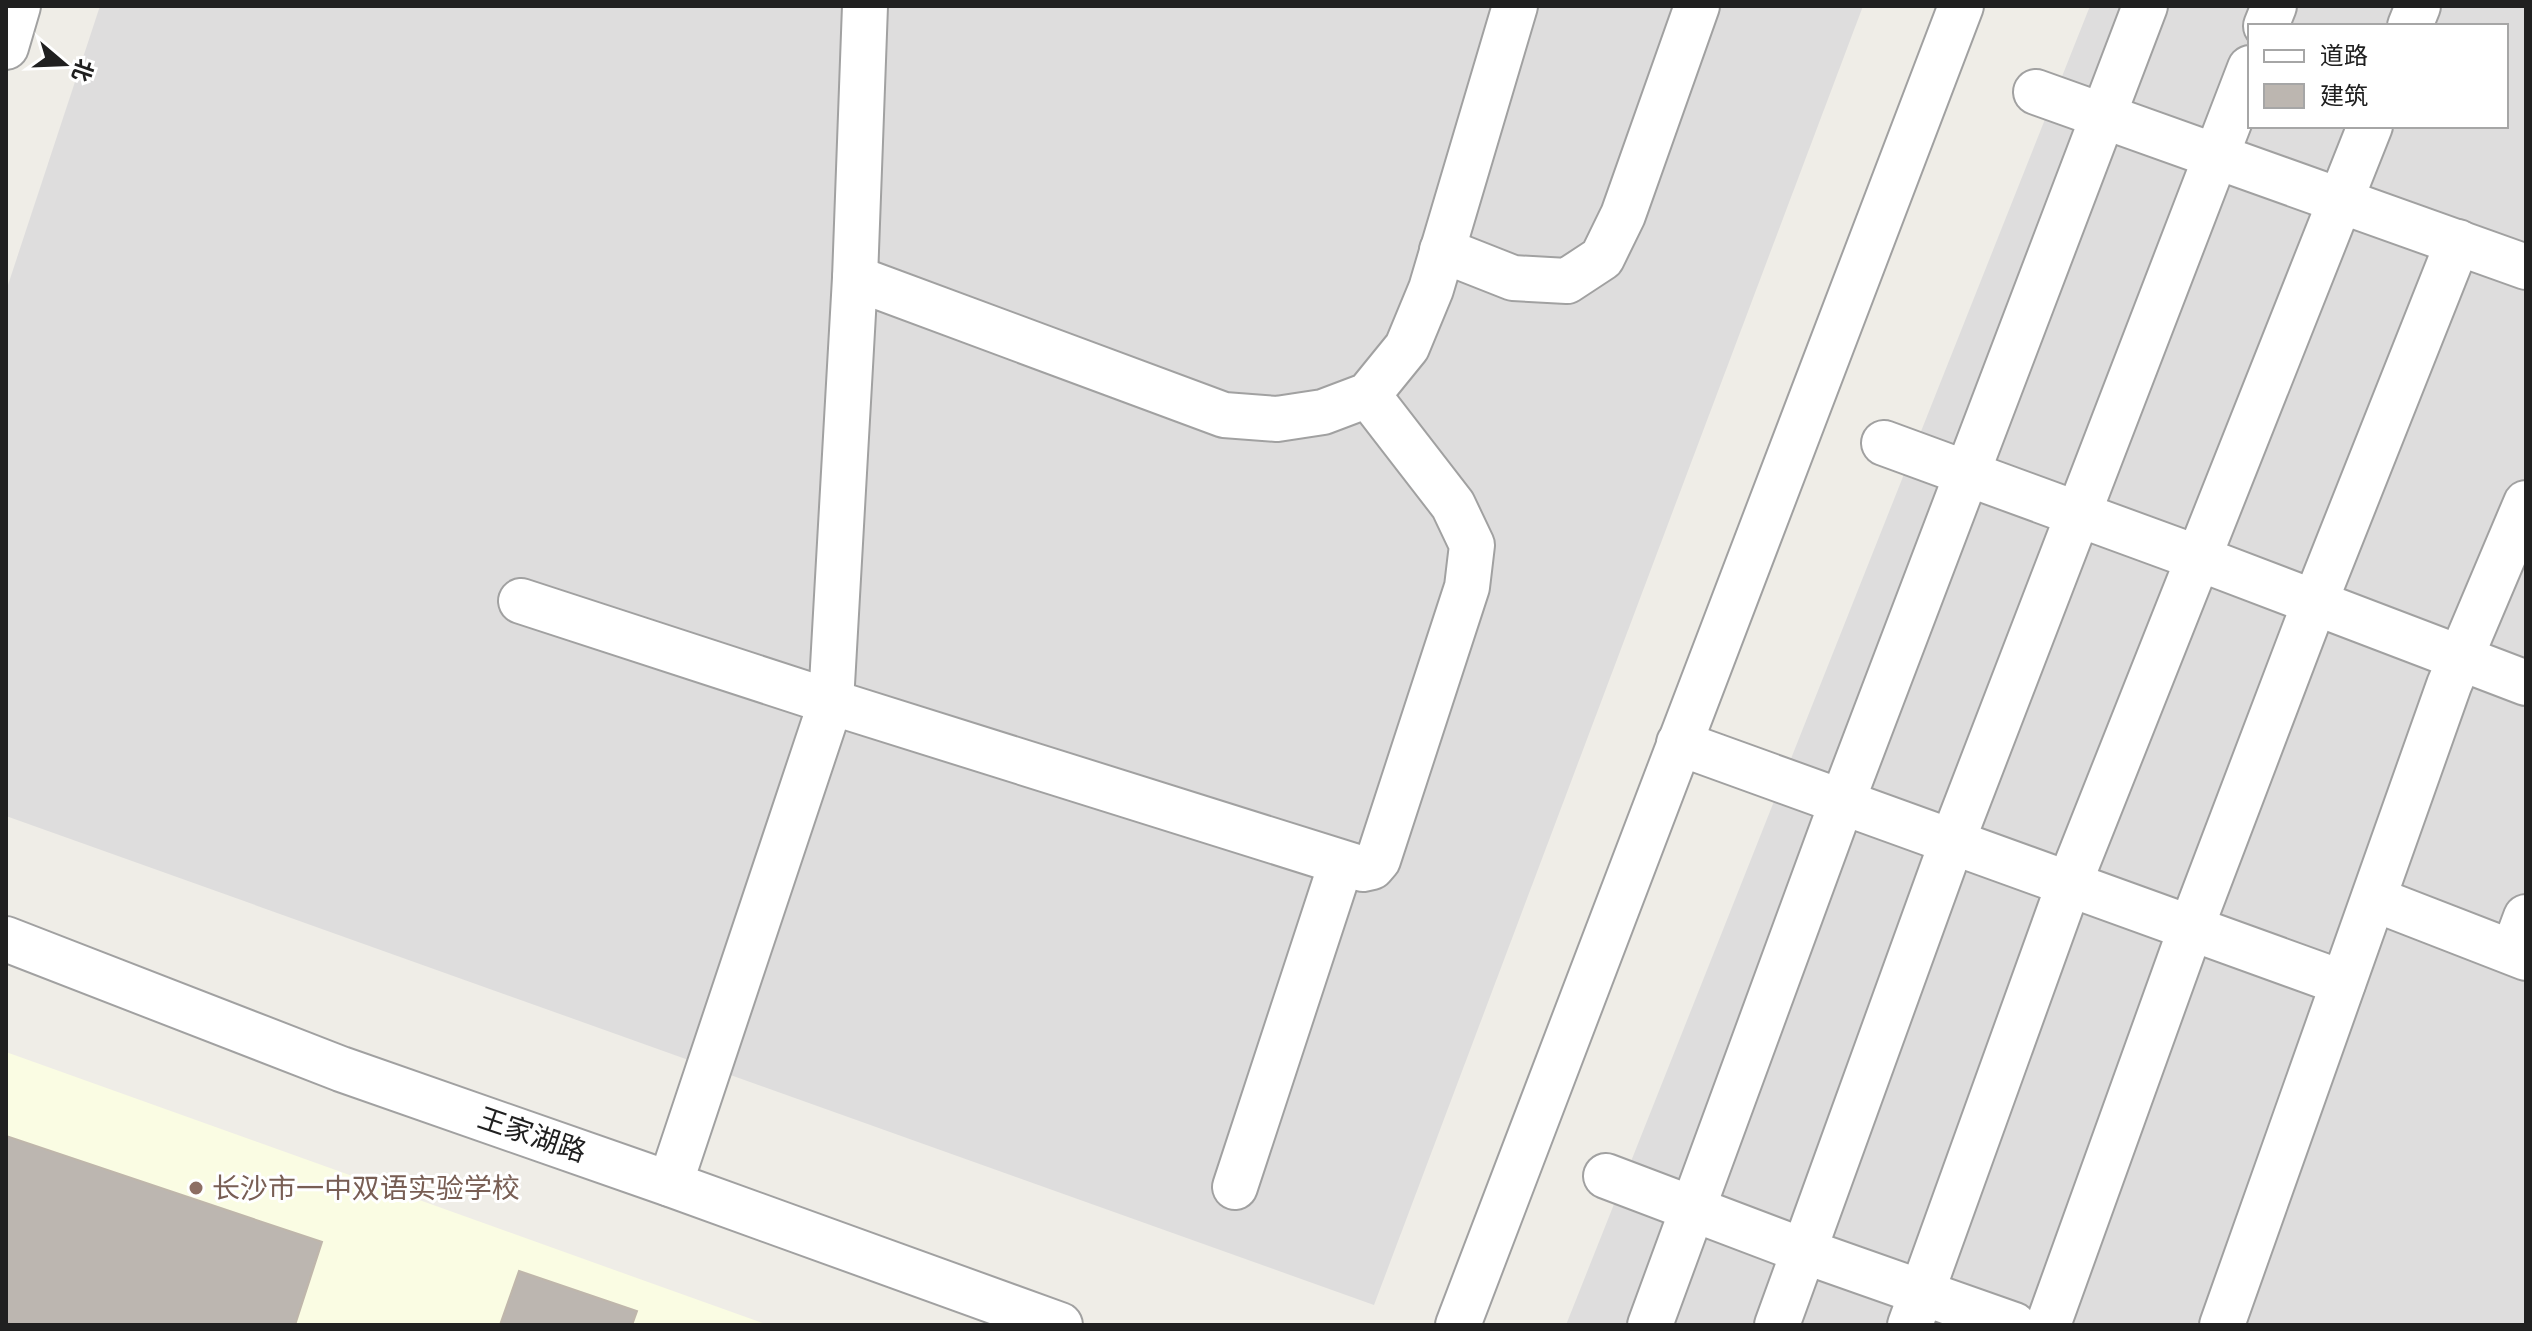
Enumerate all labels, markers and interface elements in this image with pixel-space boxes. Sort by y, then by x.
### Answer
north arrow [24,24,104,104]
legend [2248,24,2508,128]
text: 道路 [2320,42,2368,70]
text: 北 [66,56,99,85]
text: 建筑 [2320,82,2368,110]
street label: 王家湖路 [474,1101,590,1169]
place label: 长沙市一中双语实验学校 [212,1172,520,1205]
marker: 长沙市一中双语实验学校 [187,1179,205,1197]

